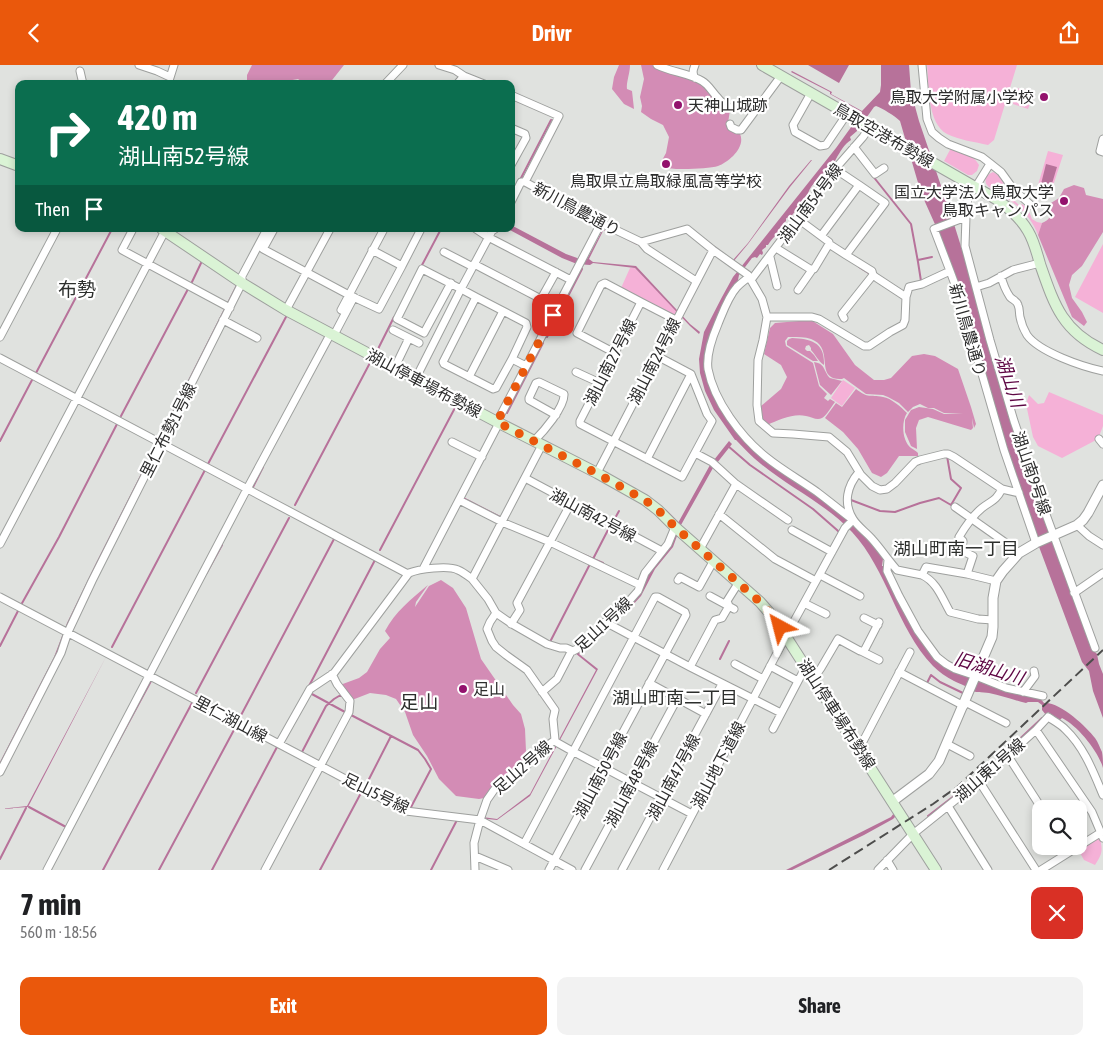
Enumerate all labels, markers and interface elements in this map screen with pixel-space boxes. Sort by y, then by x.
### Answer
icon: back [20,19,48,47]
icon: share [1055,19,1083,47]
text: Drivr [532,20,571,46]
place label: 鳥取大学附属小学校 [890,88,1034,106]
marker: 鳥取大学附属小学校 [1038,91,1050,103]
place label: 天神山城跡 [688,96,768,114]
text: 420 m [118,97,197,137]
marker: 天神山城跡 [672,99,684,111]
street label: 鳥取空港布勢線 [831,99,937,171]
icon: right [35,100,100,165]
text: 湖山南52号線 [118,143,249,169]
marker: 鳥取県立鳥取緑風高等学校 [660,158,672,170]
street label: 湖山南54号線 [774,160,846,246]
place label: 鳥取県立鳥取緑風高等学校 [570,172,762,190]
street label: 新川鳥農通り [530,179,624,239]
place label: 国立大学法人鳥取大学 鳥取キャンパス [894,183,1054,219]
icon: arrive [80,195,108,223]
marker: 国立大学法人鳥取大学 鳥取キャンパス [1058,195,1070,207]
text: Then [35,198,70,220]
district label: 布勢 [58,278,96,300]
street label: 新川鳥農通り [946,281,990,379]
pin [532,294,574,336]
icon: arrive [539,301,567,329]
street label: 湖山南24号線 [624,315,684,407]
street label: 湖山南27号線 [580,316,640,408]
street label: 湖山停車場布勢線 [363,345,485,421]
water label: 湖山川 [991,352,1029,412]
street label: 里仁布勢1号線 [136,380,200,480]
street label: 湖山南9号線 [1009,429,1055,517]
street label: 湖山南42号線 [547,485,639,545]
district label: 湖山町南一丁目 [893,538,1019,559]
street label: 足山1号線 [571,593,635,655]
position arrow [753,600,805,652]
water label: 旧湖山川 [952,647,1028,689]
street label: 湖山停車場布勢線 [795,655,879,773]
place label: 足山 [473,680,505,698]
marker: 足山 [457,683,469,695]
district label: 湖山町南二丁目 [612,687,738,708]
district label: 足山 [400,691,438,713]
street label: 里仁湖山線 [191,692,271,746]
street label: 湖山地下道線 [688,718,748,812]
street label: 湖山南50号線 [570,729,630,821]
street label: 湖山南47号線 [643,731,703,823]
street label: 湖山東1号線 [950,734,1028,806]
street label: 足山2号線 [489,737,555,797]
street label: 湖山南48号線 [601,738,661,830]
street label: 足山5号線 [340,769,412,817]
map controls [1032,800,1087,855]
button: search [1032,800,1087,855]
text: 7 min [20,887,81,921]
button: close [1031,887,1083,939]
text: 560 m · 18:56 [20,923,97,941]
button: Exit [20,977,547,1035]
button: Share [557,977,1083,1035]

